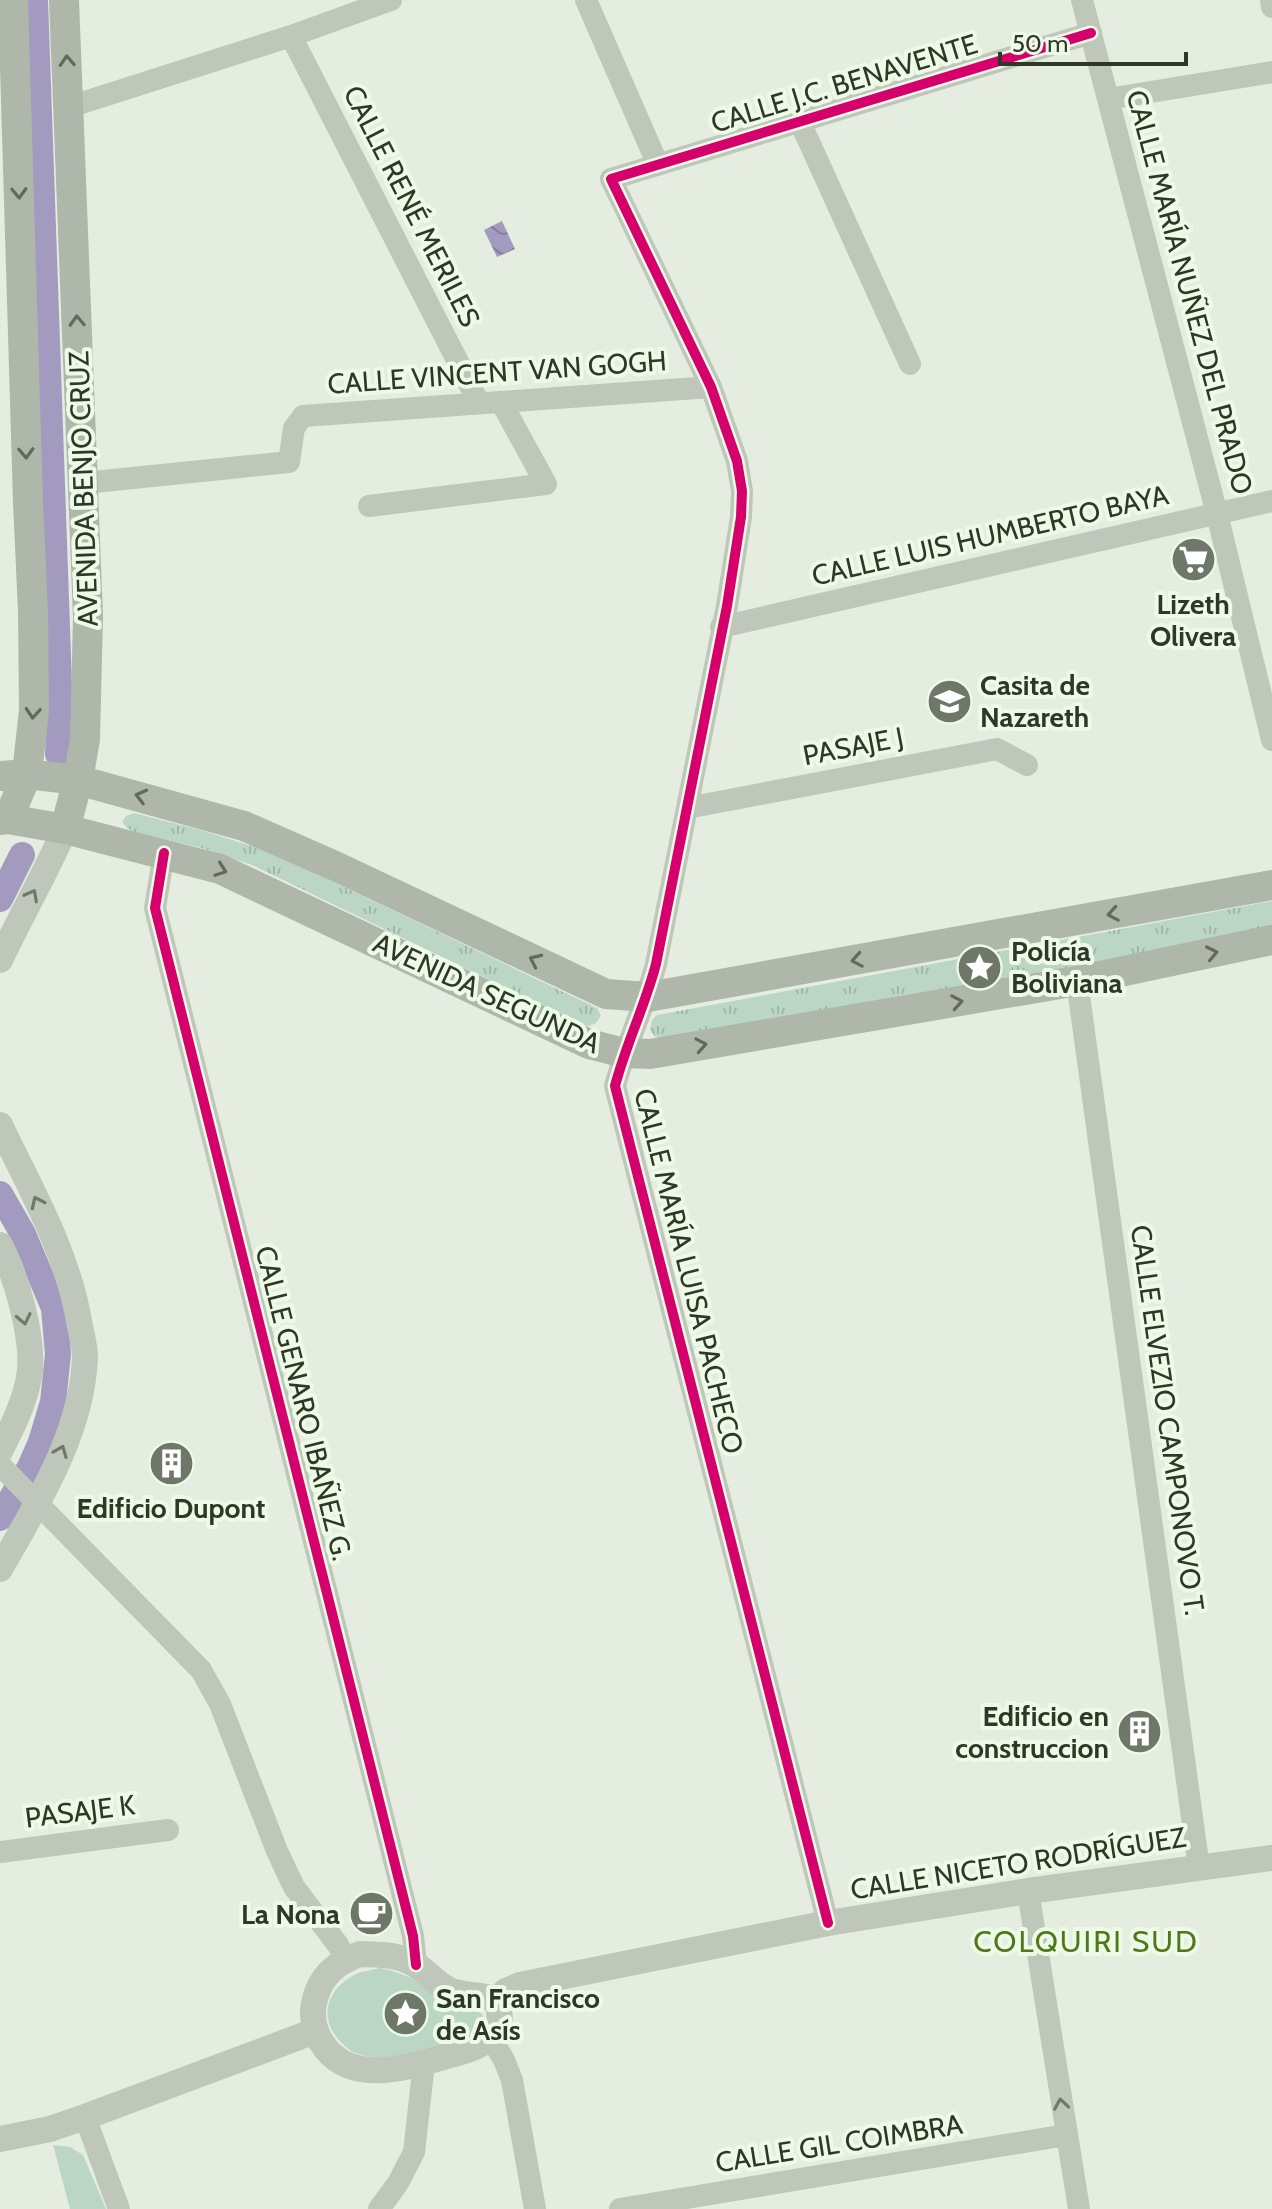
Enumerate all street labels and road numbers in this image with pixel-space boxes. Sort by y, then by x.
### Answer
street label: CALLE J.C. BENAVENTE [707,26,981,140]
street label: CALLE RENÉ MERILES [336,80,488,332]
street label: CALLE MARÍA NUÑEZ DEL PRADO [1120,86,1260,498]
street label: CALLE VINCENT VAN GOGH [326,343,668,401]
street label: AVENIDA BENJO CRUZ [61,350,105,627]
street label: CALLE LUIS HUMBERTO BAYA [808,477,1172,593]
street label: PASAJE J [800,720,906,772]
street label: AVENIDA SEGUNDA [368,926,607,1061]
street label: CALLE MARÍA LUISA PACHECO [627,1085,751,1457]
street label: CALLE ELVEZIO CAMPONOVO T. [1124,1223,1212,1617]
street label: CALLE GENARO IBAÑEZ G. [248,1242,360,1564]
street label: PASAJE K [23,1787,137,1835]
street label: CALLE NICETO RODRÍGUEZ [848,1820,1189,1906]
street label: CALLE GIL COIMBRA [713,2107,966,2179]

